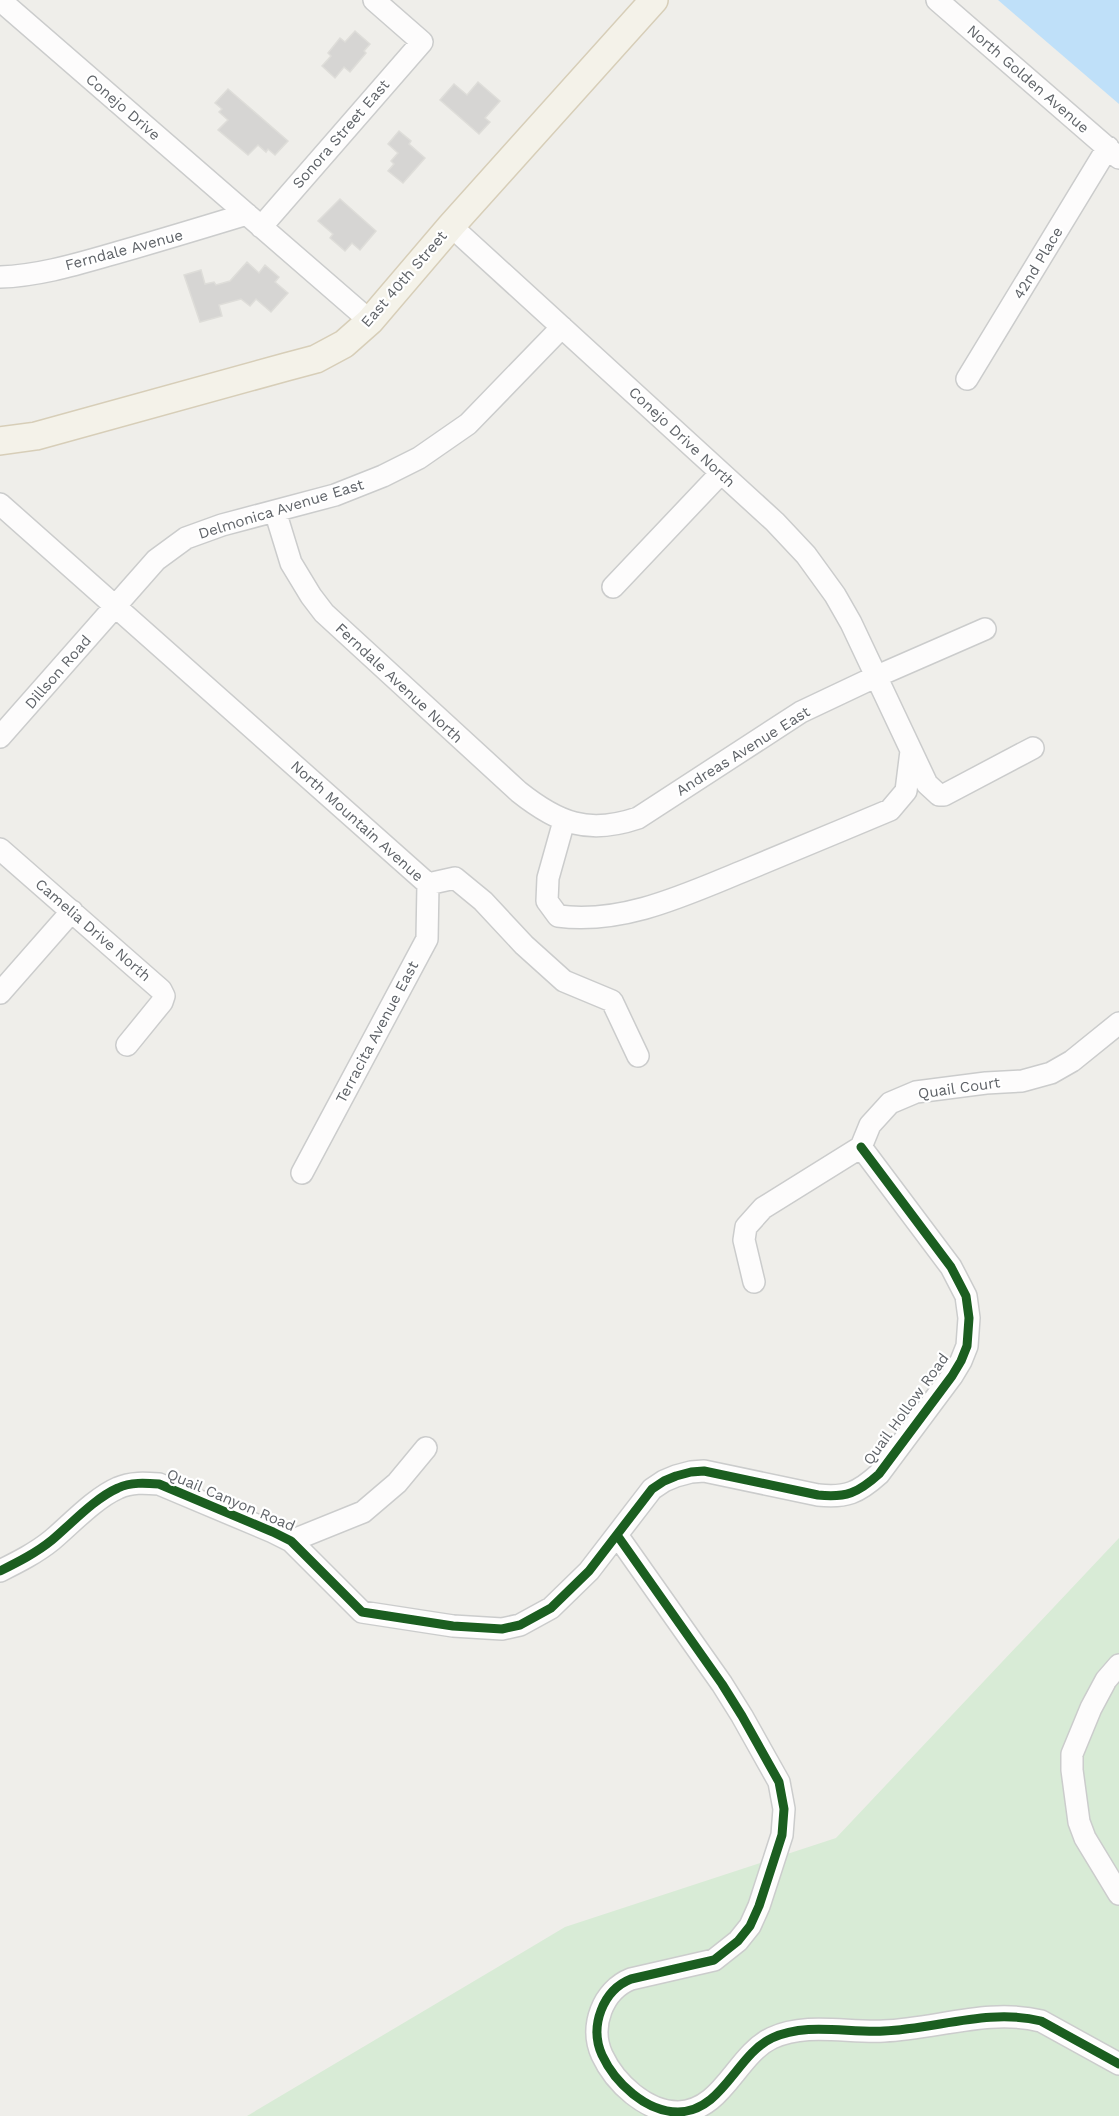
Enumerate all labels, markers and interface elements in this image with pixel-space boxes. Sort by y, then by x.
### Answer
street label: North Golden Avenue [963,21,1093,137]
street label: Conejo Drive [82,70,164,144]
street label: Sonora Street East [289,75,394,192]
street label: 42nd Place [1009,224,1067,302]
street label: Ferndale Avenue [63,226,185,274]
street label: East 40th Street [357,227,451,331]
street label: Conejo Drive North [625,383,739,491]
street label: Delmonica Avenue East [196,475,367,543]
street label: Ferndale Avenue North [332,619,466,747]
street label: Dillson Road [21,631,95,713]
street label: Andreas Avenue East [673,702,814,800]
street label: North Mountain Avenue [287,757,427,885]
street label: Camelia Drive North [32,875,154,985]
street label: Terracita Avenue East [332,957,422,1106]
street label: Quail Court [917,1073,1002,1103]
street label: Quail Hollow Road [859,1350,953,1468]
street label: Quail Canyon Road [164,1465,298,1535]

